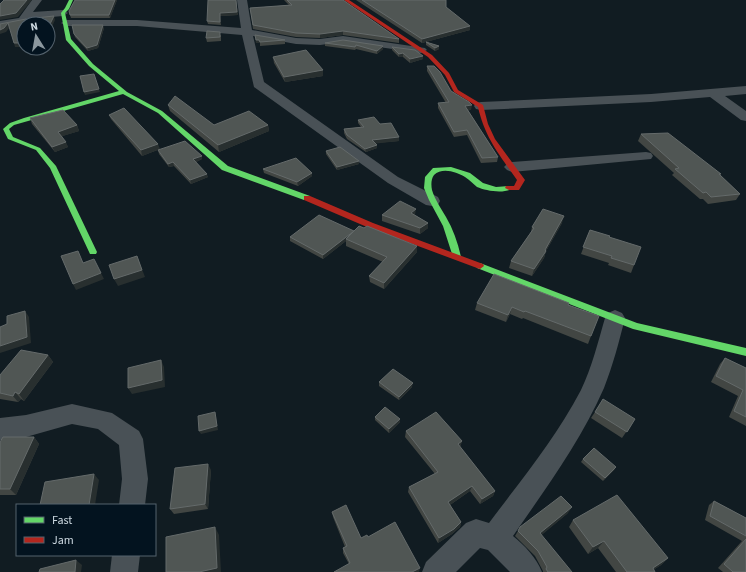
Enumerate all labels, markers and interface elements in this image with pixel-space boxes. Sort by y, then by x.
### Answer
north arrow [16,16,56,56]
text: N [29,19,39,35]
legend [16,504,156,556]
text: Fast [52,512,72,529]
text: Jam [52,532,74,549]

